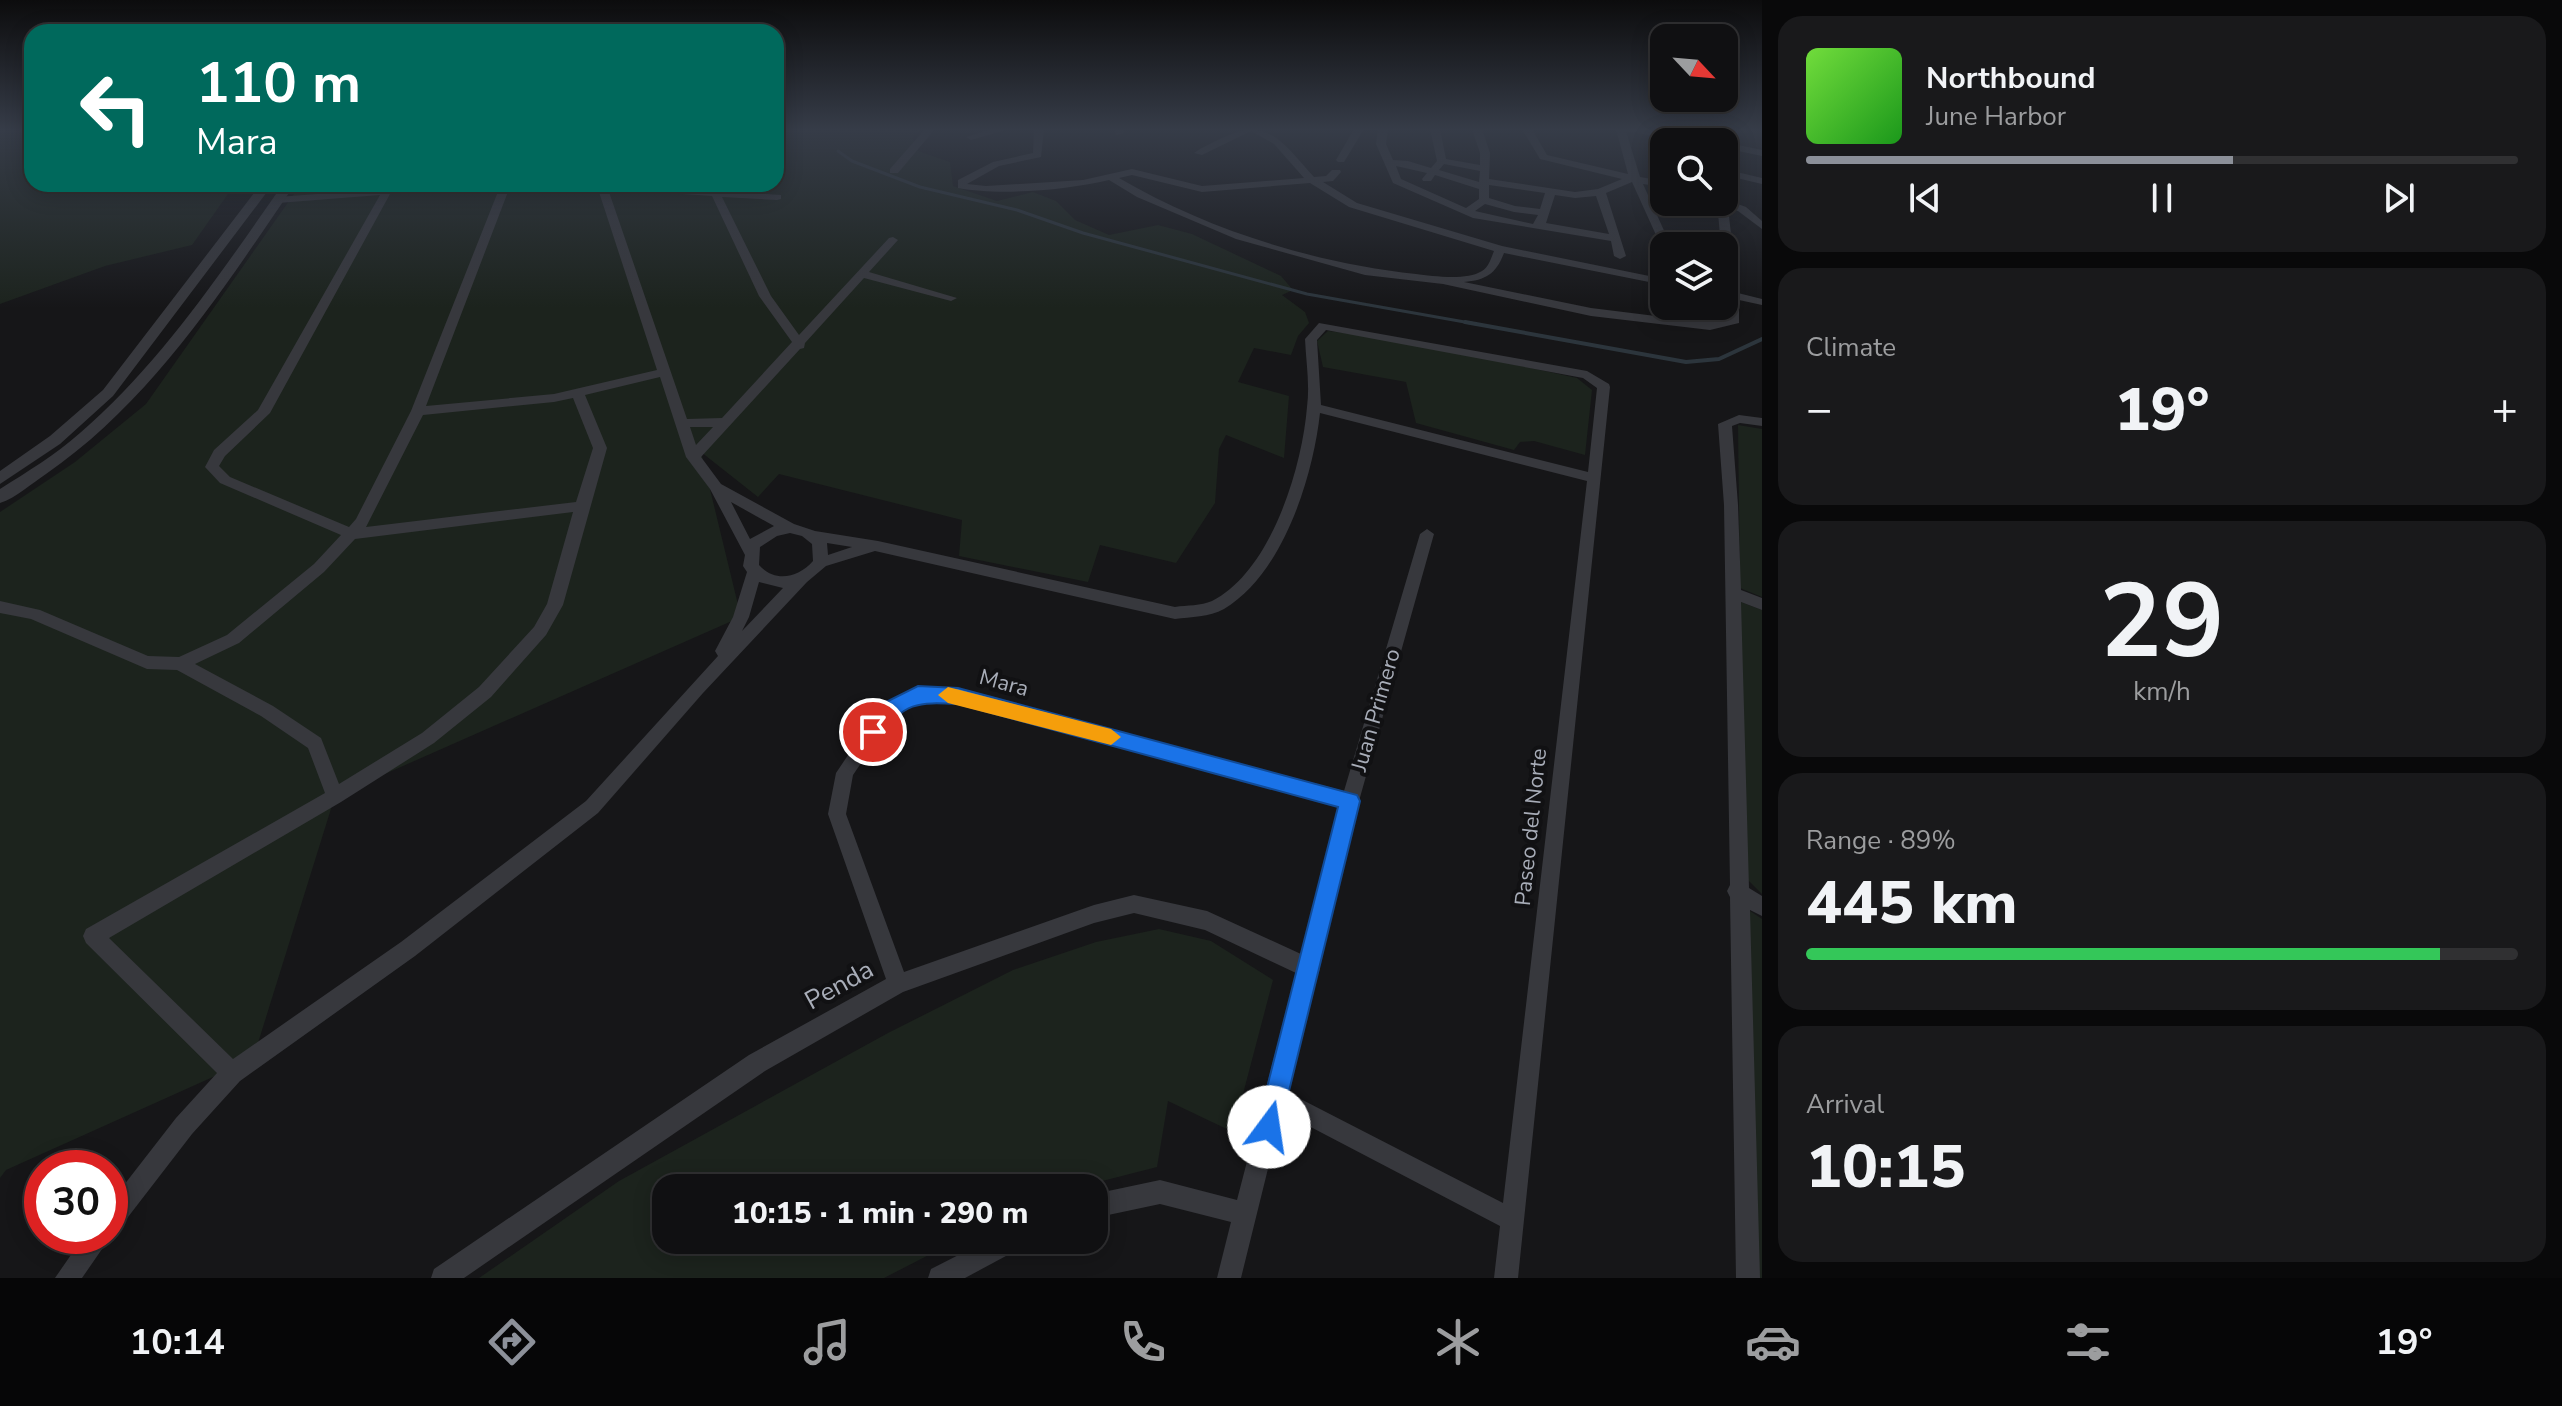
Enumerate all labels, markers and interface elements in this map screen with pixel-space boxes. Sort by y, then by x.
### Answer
north arrow [1650,24,1738,112]
map controls [1650,24,1738,320]
text: 110 m [196,45,361,122]
icon: left [64,56,168,160]
text: Northbound [1926,58,2096,99]
text: June Harbor [1926,99,2066,134]
text: Mara [196,118,278,167]
button: search [1650,128,1738,216]
icon: previous [1903,176,1947,220]
icon: pause [2140,176,2184,220]
icon: next [2377,176,2421,220]
button: layers [1650,232,1738,320]
text: Climate [1806,330,1896,365]
text: 19° [2114,369,2210,451]
text: − [1806,380,1832,440]
text: + [2492,380,2518,440]
text: 29 [2100,551,2224,693]
street label: Juan Primero [1344,645,1408,776]
street label: Mara [976,662,1032,704]
text: km/h [2133,674,2191,709]
pin [839,698,907,766]
icon: arrive [851,710,895,754]
street label: Paseo del Norte [1508,747,1554,907]
text: Range · 89% [1806,823,1956,858]
text: 445 km [1806,862,2018,944]
street label: Penda [798,952,880,1018]
position arrow [1227,1085,1311,1169]
text: Arrival [1806,1087,1884,1122]
text: 10:15 [1806,1126,1966,1208]
speed limit sign: 30 [24,1150,128,1254]
text: 10:15 · 1 min · 290 m [732,1193,1028,1234]
icon: directions [484,1314,540,1370]
icon: music [799,1314,855,1370]
icon: phone [1115,1314,1171,1370]
icon: climate [1430,1314,1486,1370]
icon: car [1745,1314,1801,1370]
icon: filters [2060,1314,2116,1370]
text: 10:14 [130,1318,225,1367]
text: 19° [2375,1318,2432,1367]

